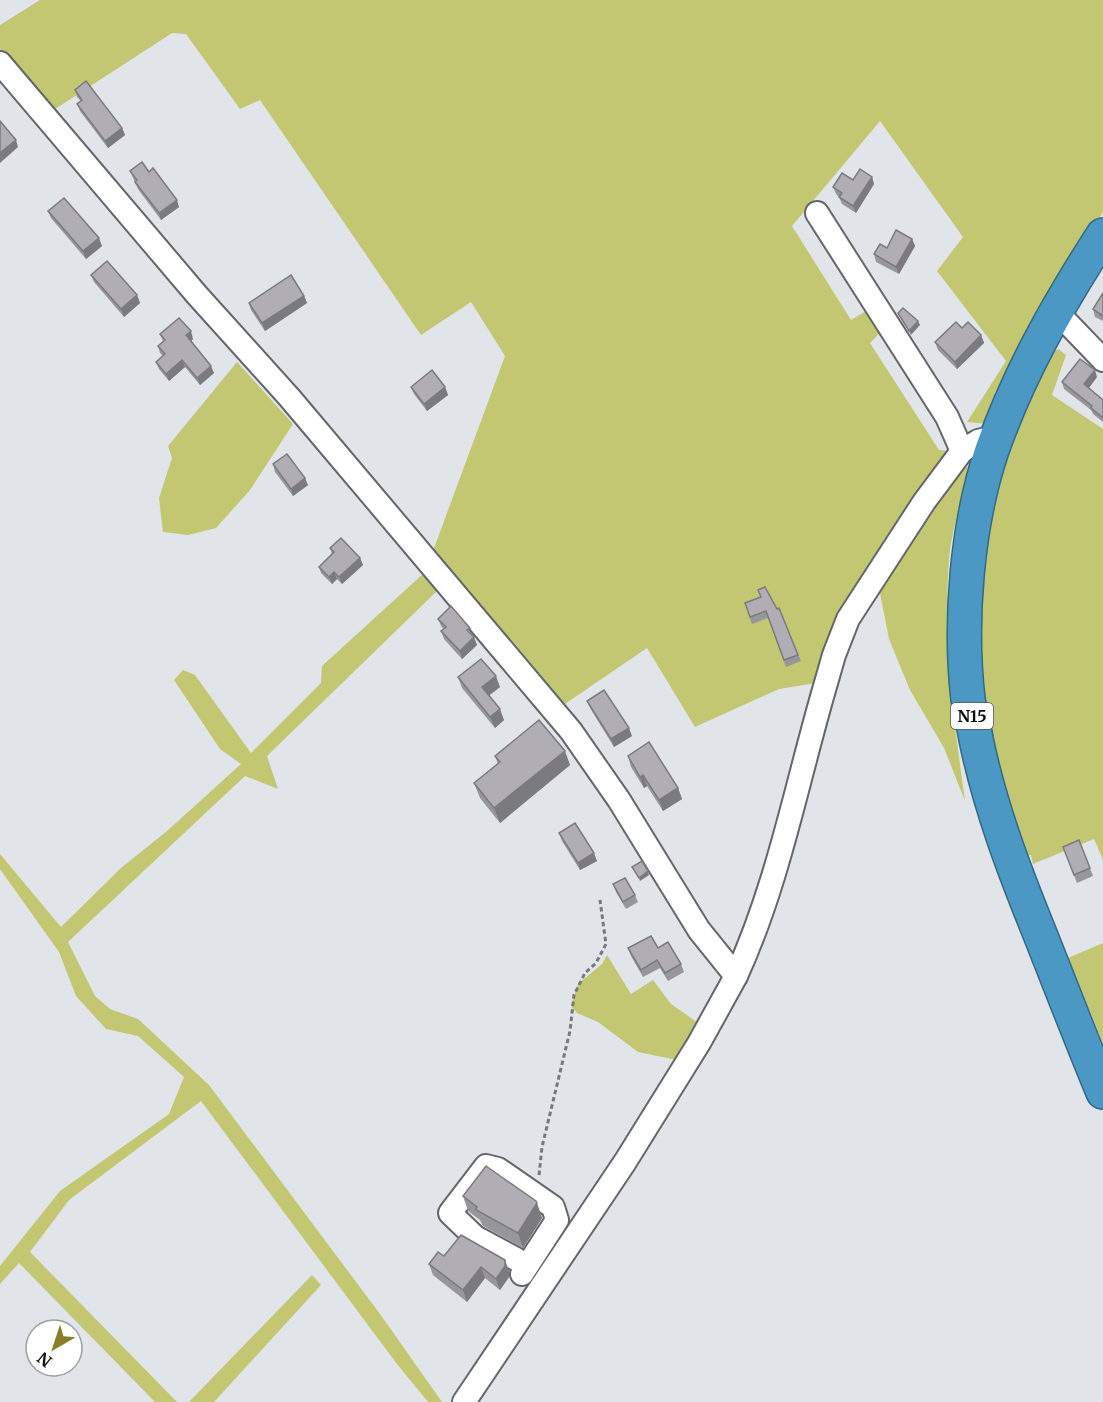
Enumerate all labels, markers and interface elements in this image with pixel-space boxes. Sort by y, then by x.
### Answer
road number: N15 [951,703,993,729]
north arrow [24,1318,84,1378]
text: N [33,1348,56,1371]

